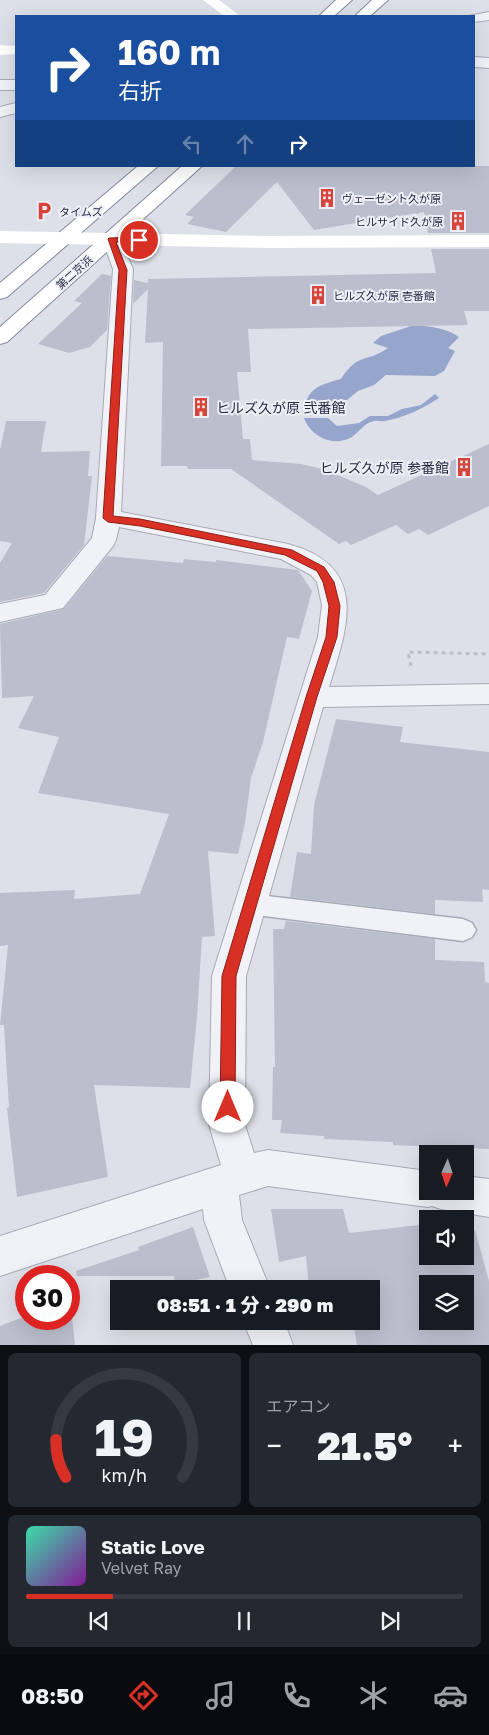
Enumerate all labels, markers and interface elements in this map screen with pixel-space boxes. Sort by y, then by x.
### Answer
text: 160 m [118,31,220,73]
icon: right [35,35,100,100]
text: 右折 [118,77,162,104]
icon: left [178,130,206,158]
icon: ahead [231,130,259,158]
icon: right [284,130,312,158]
building icon: ヴェーゼント久が原 [316,187,338,209]
place label: ヴェーゼント久が原 [342,192,441,205]
parking icon: タイムズ [33,200,55,222]
place label: タイムズ [59,205,103,218]
building icon: ヒルサイド久が原 [447,210,469,232]
place label: ヒルサイド久が原 [355,215,443,228]
pin [118,219,160,261]
icon: arrive [125,226,153,254]
street label: 第二京浜 [53,252,95,292]
building icon: ヒルズ久が原 壱番館 [307,284,329,306]
place label: ヒルズ久が原 壱番館 [333,289,435,302]
building icon: ヒルズ久が原 弐番館 [190,396,212,418]
place label: ヒルズ久が原 弐番館 [216,399,346,416]
building icon: ヒルズ久が原 参番館 [453,456,475,478]
place label: ヒルズ久が原 参番館 [320,459,449,476]
position arrow [201,1080,253,1132]
north arrow [419,1145,474,1200]
map controls [419,1145,474,1330]
button: sound [419,1210,474,1265]
speed limit sign: 30 [15,1265,80,1330]
button: layers [419,1275,474,1330]
text: 08:51 · 1 分 · 290 m [157,1293,333,1316]
text: エアコン [267,1396,331,1416]
text: 19 [94,1405,154,1467]
text: 21.5° [317,1423,412,1468]
text: − [267,1429,282,1462]
text: + [448,1429,463,1462]
text: km/h [102,1464,147,1486]
text: Static Love [101,1535,205,1558]
text: Velvet Ray [101,1558,182,1578]
icon: previous [85,1607,113,1635]
icon: pause [230,1607,258,1635]
icon: next [376,1607,404,1635]
icon: directions [126,1678,161,1713]
icon: music [203,1678,238,1713]
icon: phone [279,1678,314,1713]
icon: climate [356,1678,391,1713]
icon: car [433,1678,468,1713]
text: 08:50 [21,1682,84,1709]

